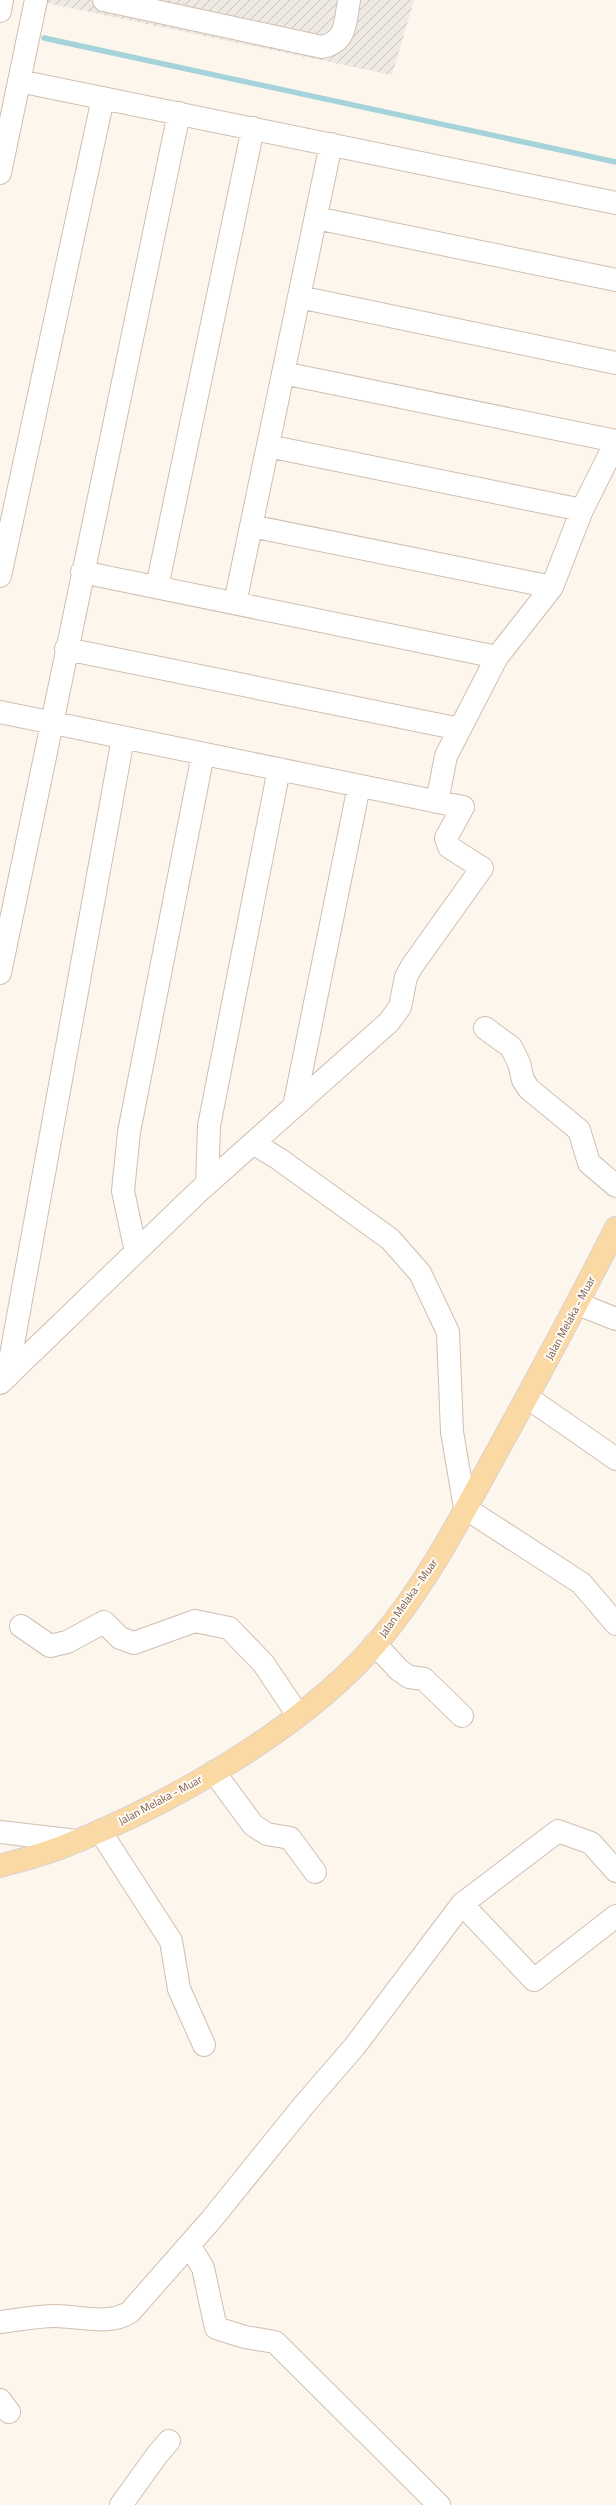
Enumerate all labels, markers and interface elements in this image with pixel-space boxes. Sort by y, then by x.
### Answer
street label: Jalan Melaka - Muar [541,1273,599,1363]
street label: Jalan Melaka - Muar [375,1555,441,1641]
street label: Jalan Melaka - Muar [115,1771,205,1829]

